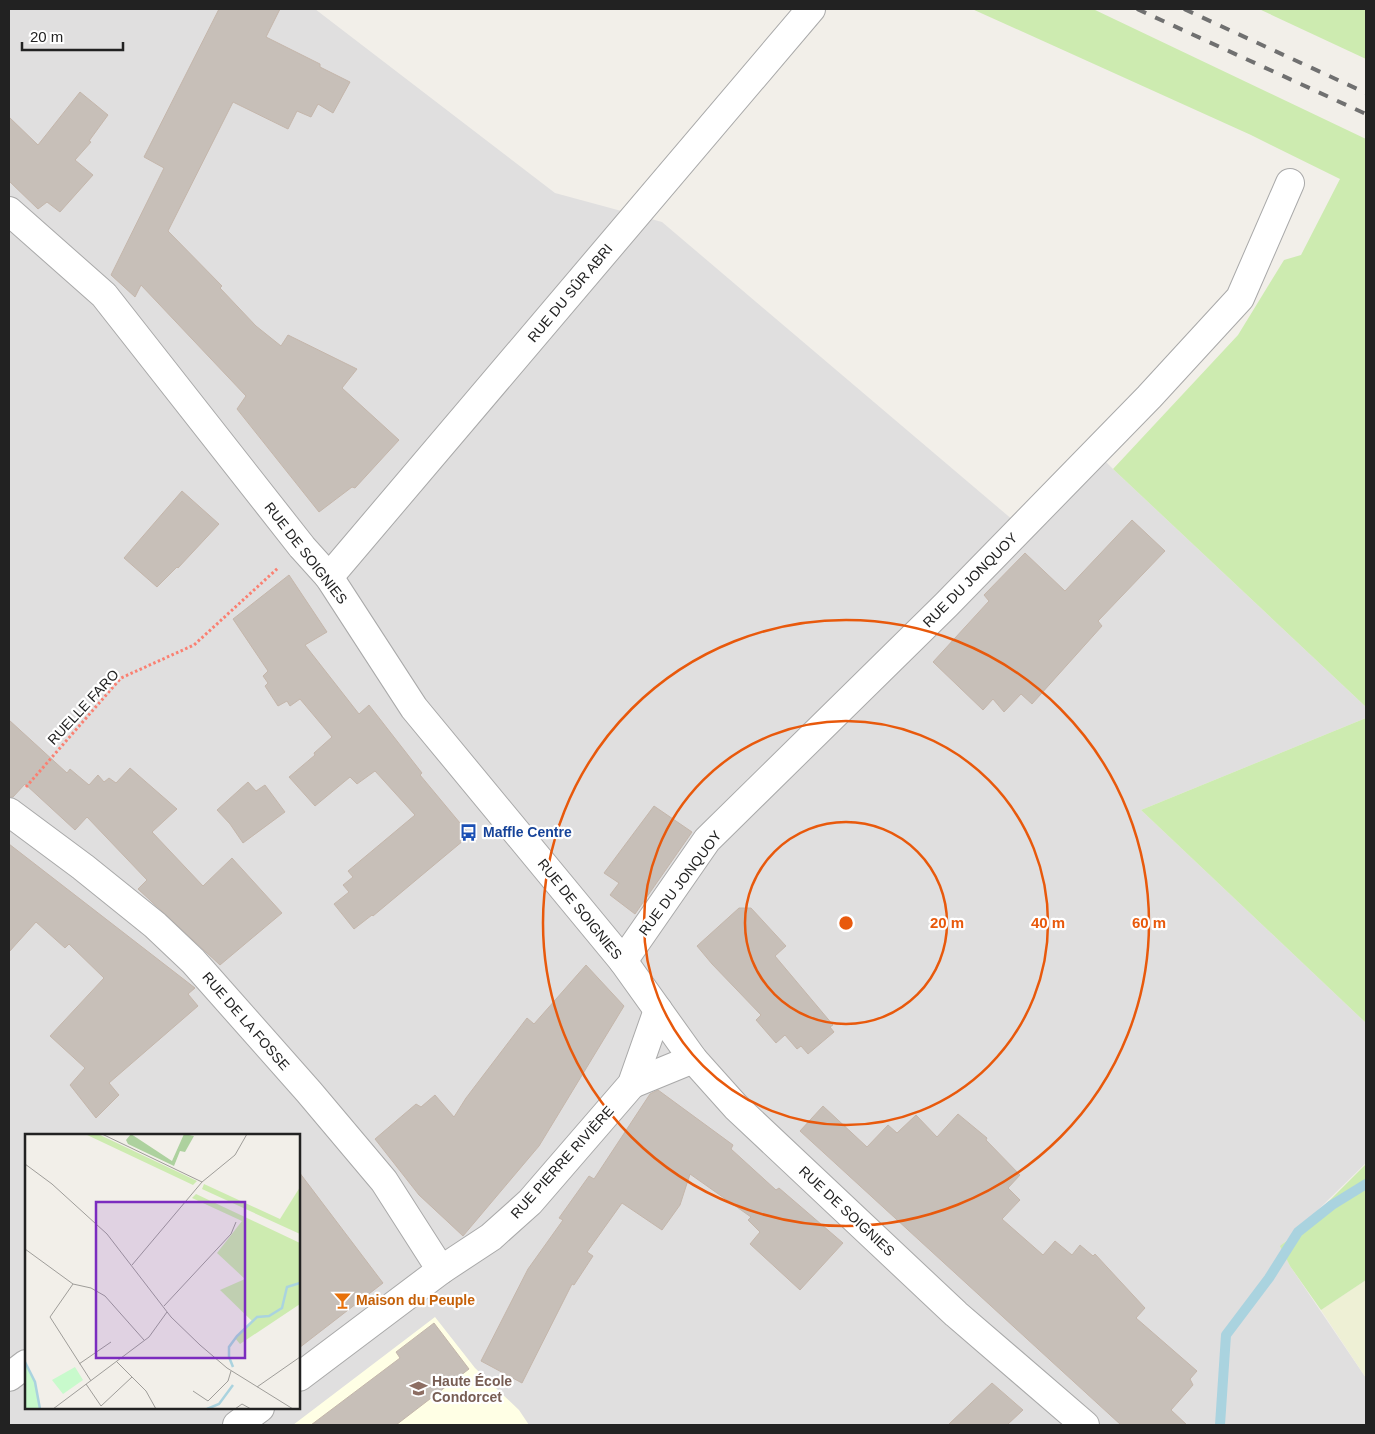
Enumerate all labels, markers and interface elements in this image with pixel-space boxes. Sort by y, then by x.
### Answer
scale bar [22,20,124,52]
text: 20 m [30,28,63,45]
street label: RUE DU SÛR ABRI [524,241,616,345]
street label: RUE DE SOIGNIES [261,499,351,607]
street label: RUE DU JONQUOY [920,529,1021,630]
street label: RUELLE FARO [44,666,122,748]
bus stop icon: Maffle Centre [459,822,479,842]
place label: Maffle Centre [483,824,572,840]
street label: RUE DU JONQUOY [635,827,725,938]
street label: RUE DE SOIGNIES [535,856,625,962]
centre of rings [837,914,855,932]
text: 20 m [930,914,964,931]
text: 40 m [1031,914,1065,931]
text: 60 m [1132,914,1166,931]
street label: RUE DE LA FOSSE [199,969,293,1073]
street label: RUE PIERRE RIVIÈRE [507,1103,617,1221]
inset map [25,1134,300,1409]
street label: RUE DE SOIGNIES [796,1163,898,1259]
bar icon: Maison du Peuple [332,1290,352,1310]
place label: Maison du Peuple [356,1292,475,1308]
place label: Haute École Condorcet [432,1373,512,1405]
school or university icon: Haute École Condorcet [408,1379,428,1399]

